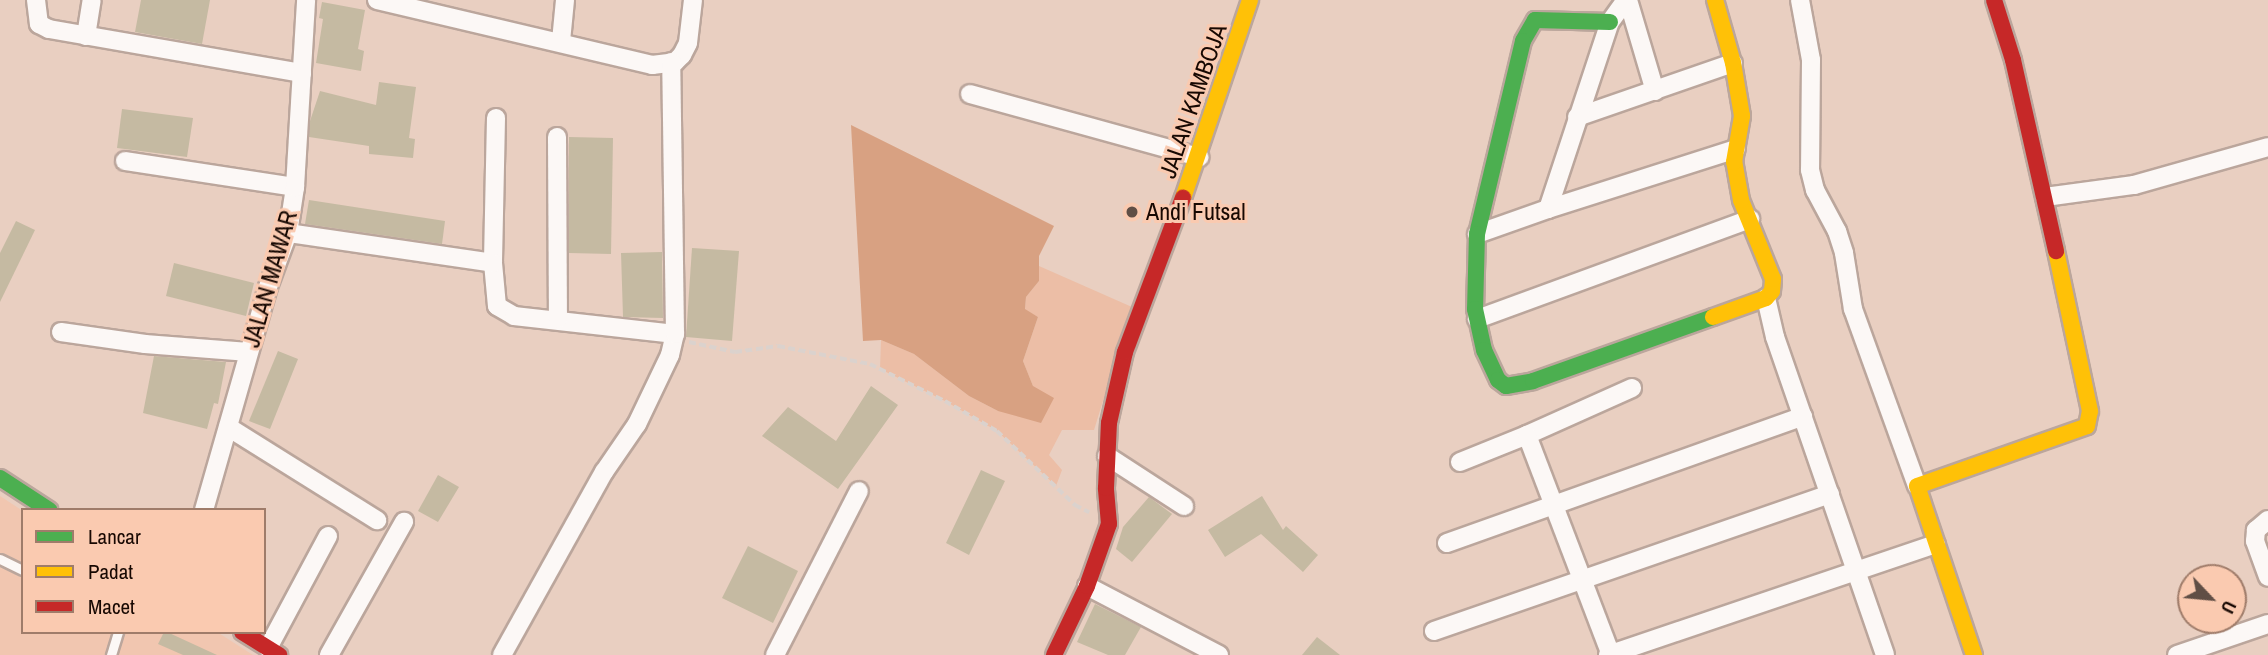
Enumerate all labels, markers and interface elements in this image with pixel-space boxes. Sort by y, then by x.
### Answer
street label: JALAN KAMBOJA [1153,20,1233,182]
place label: Andi Futsal [1146,198,1246,226]
marker: Andi Futsal [1124,204,1140,220]
street label: JALAN MAWAR [237,207,303,351]
legend [21,508,266,634]
text: Lancar [88,522,141,551]
text: Padat [88,557,133,586]
north arrow [2177,564,2247,634]
text: Macet [88,592,135,621]
text: U [2215,597,2243,618]

